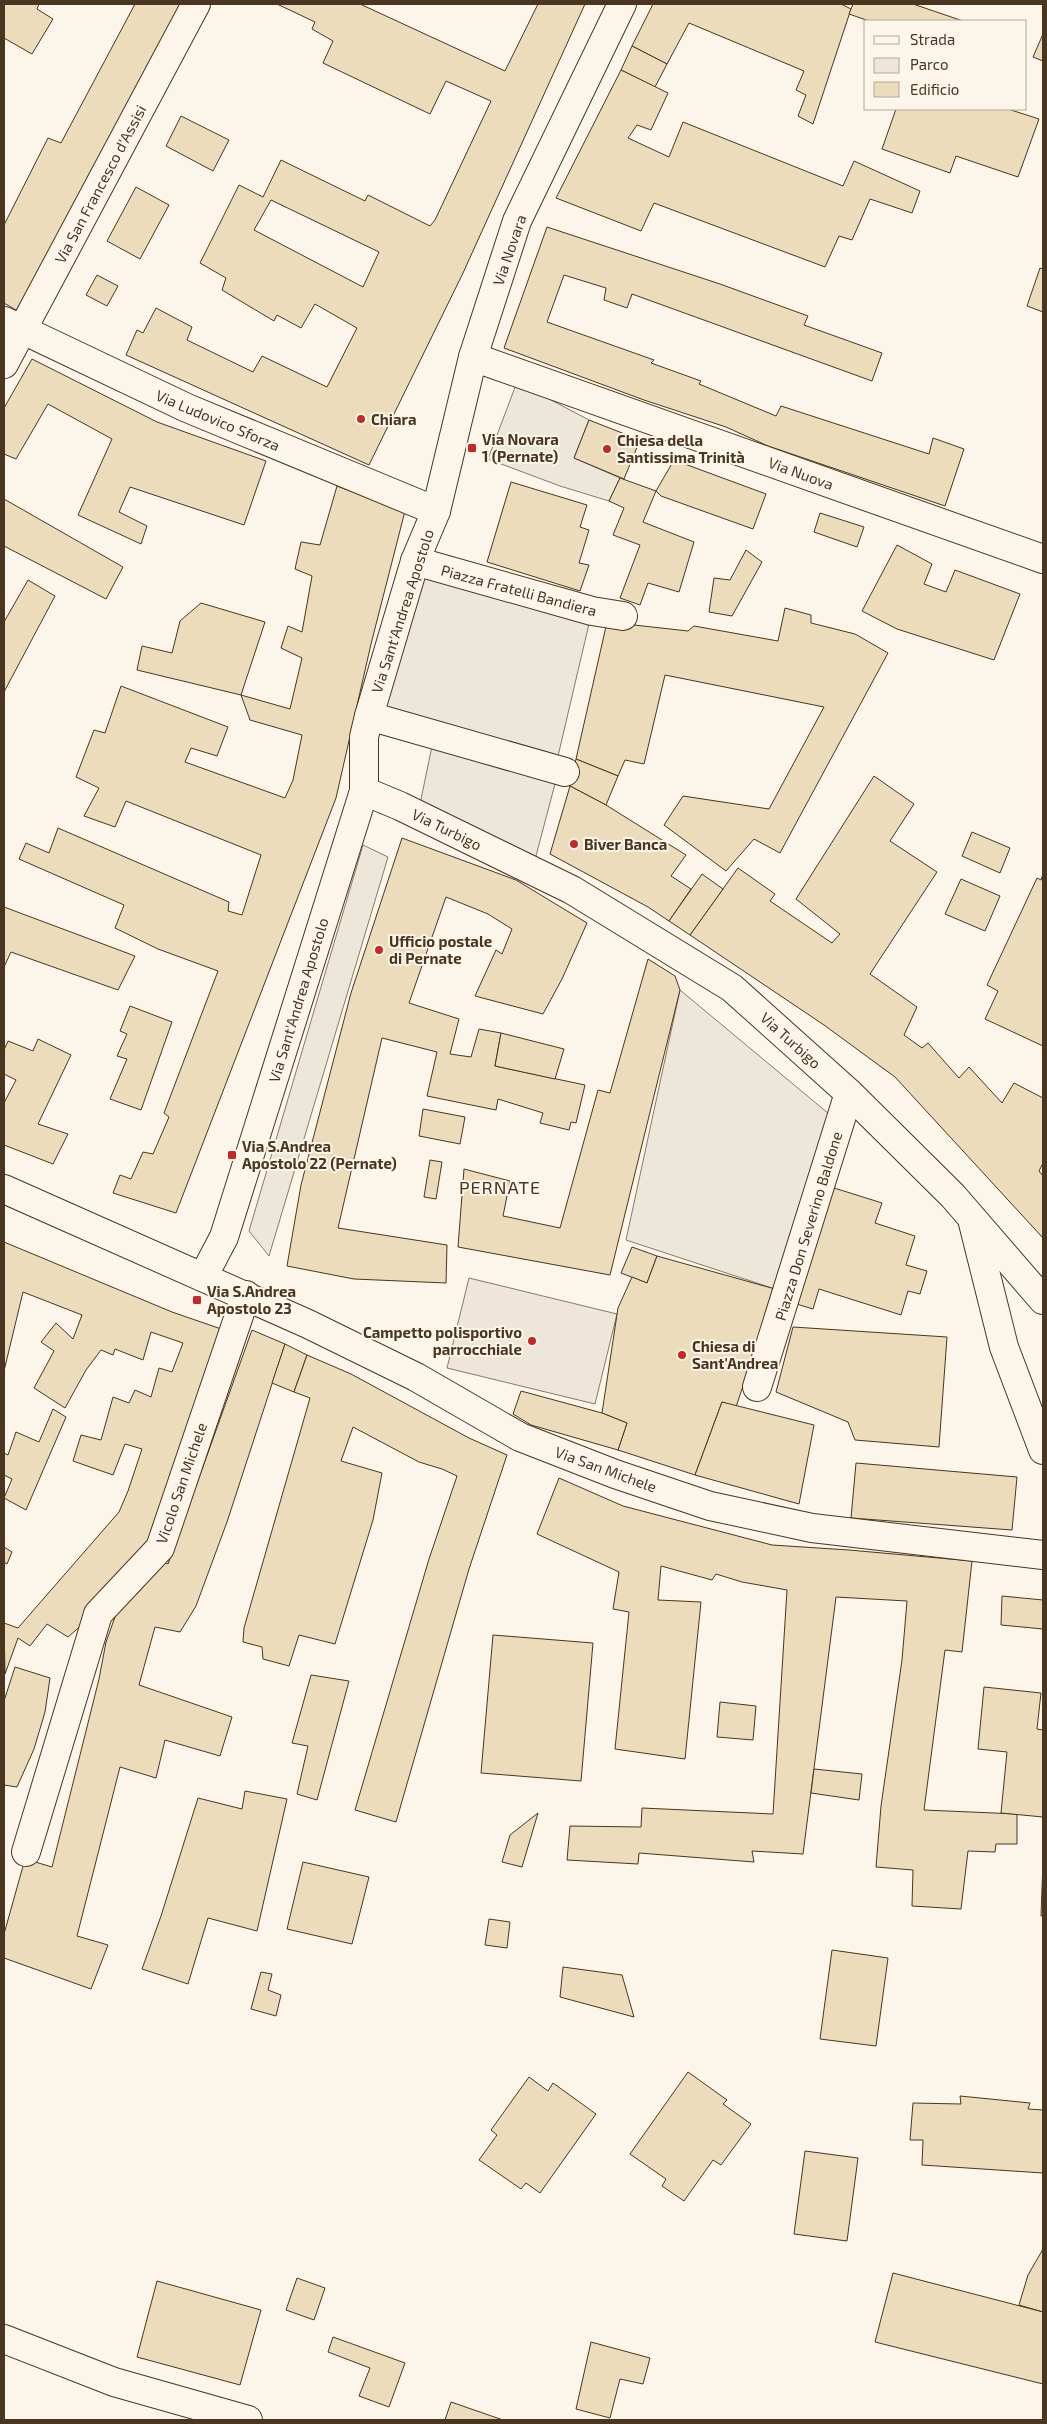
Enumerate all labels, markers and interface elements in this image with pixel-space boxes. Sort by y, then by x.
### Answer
legend [864,20,1027,110]
text: Strada [910,30,955,48]
text: Parco [910,55,949,73]
text: Edificio [910,80,959,98]
street label: Via San Francesco d'Assisi [51,102,149,266]
street label: Via Novara [488,212,530,288]
street label: Via Ludovico Sforza [153,386,283,454]
place label: Chiara [371,410,416,428]
marker: Chiara [355,413,367,425]
place label: Via Novara 1 (Pernate) [482,430,559,465]
place label: Chiesa della Santissima Trinità [617,431,745,466]
marker: Via Novara 1 (Pernate) [466,442,478,454]
marker: Chiesa della Santissima Trinità [601,443,613,455]
street label: Via Nuova [766,453,836,493]
street label: Via Sant'Andrea Apostolo [367,527,437,695]
street label: Piazza Fratelli Bandiera [439,561,599,619]
street label: Via Turbigo [409,804,485,854]
place label: Biver Banca [584,835,667,853]
marker: Biver Banca [568,838,580,850]
street label: Via Sant'Andrea Apostolo [264,916,332,1084]
place label: Ufficio postale di Pernate [389,932,492,967]
marker: Ufficio postale di Pernate [373,944,385,956]
street label: Via Turbigo [757,1008,825,1072]
street label: Piazza Don Severino Baldone [771,1129,845,1323]
place label: Via S.Andrea Apostolo 22 (Pernate) [242,1137,397,1172]
marker: Via S.Andrea Apostolo 22 (Pernate) [226,1149,238,1161]
district label: PERNATE [459,1176,541,1198]
place label: Via S.Andrea Apostolo 23 [207,1282,296,1317]
marker: Via S.Andrea Apostolo 23 [191,1294,203,1306]
place label: Campetto polisportivo parrocchiale [363,1323,522,1358]
marker: Campetto polisportivo parrocchiale [526,1335,538,1347]
place label: Chiesa di Sant'Andrea [692,1337,778,1372]
marker: Chiesa di Sant'Andrea [676,1349,688,1361]
street label: Vicolo San Michele [152,1420,210,1546]
street label: Via San Michele [553,1442,659,1496]

